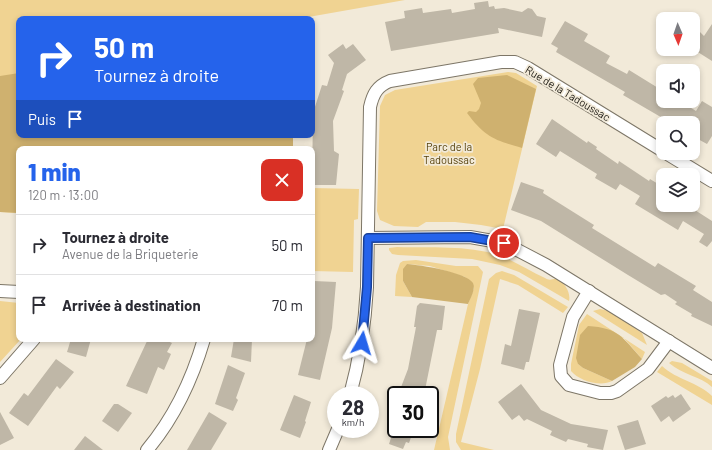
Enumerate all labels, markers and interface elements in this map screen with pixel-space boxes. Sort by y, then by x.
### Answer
north arrow [656,12,700,56]
map controls [656,12,700,212]
text: 50 m [94,30,154,64]
icon: right [28,32,80,84]
street label: Rue de la Tadoussac [523,63,613,124]
text: Tournez à droite [94,64,219,86]
button: sound [656,64,700,108]
icon: arrive [64,108,86,130]
text: Puis [28,110,56,128]
button: search [656,116,700,160]
park label: Parc de la Tadoussac [423,140,475,166]
text: 1 min [28,157,81,186]
button: close [261,159,303,201]
button: layers [656,168,700,212]
text: 120 m · 13:00 [28,187,99,203]
pin [487,226,521,260]
text: Tournez à droite [62,228,169,246]
icon: arrive [493,232,515,254]
icon: right [28,234,50,256]
text: 50 m [271,236,303,254]
text: Avenue de la Briqueterie [62,246,198,262]
icon: arrive [28,294,50,316]
text: Arrivée à destination [62,296,201,314]
text: 70 m [272,296,303,314]
position arrow [341,322,383,364]
speed limit sign: 30 [387,386,439,438]
text: 28 [342,395,364,419]
text: km/h [342,416,364,428]

